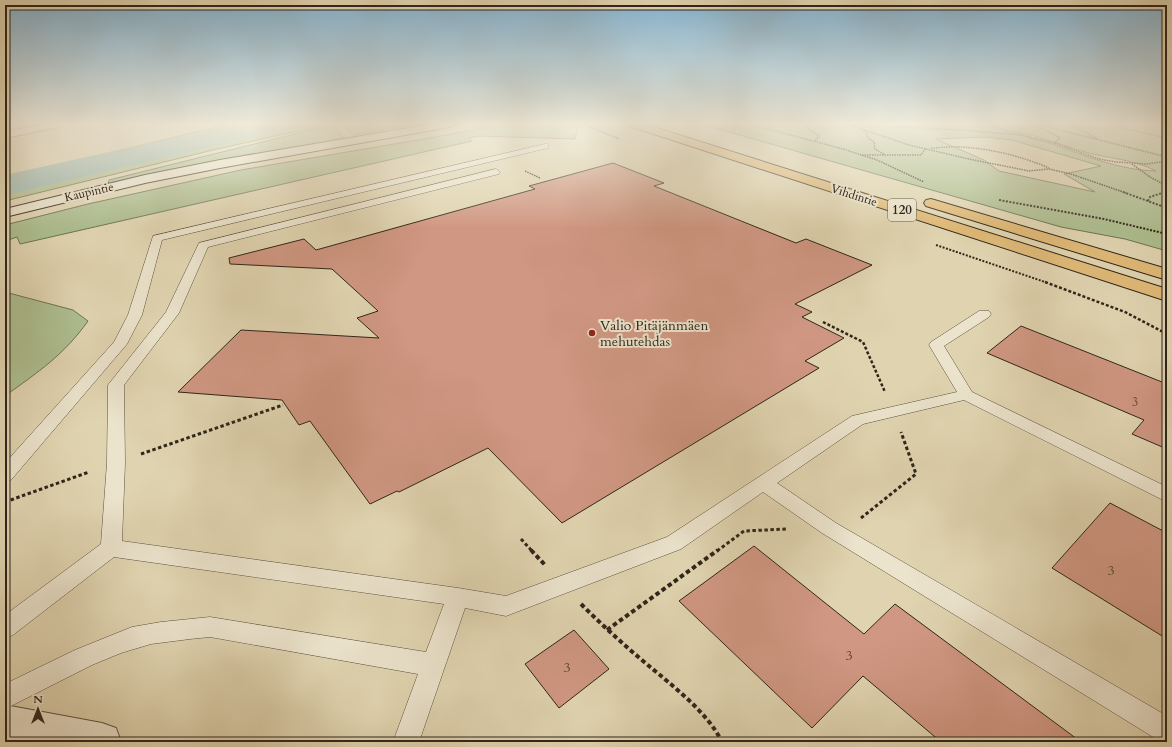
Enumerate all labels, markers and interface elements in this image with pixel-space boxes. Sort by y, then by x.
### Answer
street label: Kaupintie [63,179,115,205]
street label: Vihdintie [829,180,879,210]
road number: 120 [888,199,916,221]
place label: Valio Pitäjänmäen mehutehdas [600,316,708,351]
marker: Valio Pitäjänmäen mehutehdas [587,328,597,338]
house number: 3 [1132,394,1138,410]
house number: 3 [1107,561,1115,580]
house number: 3 [845,646,853,665]
house number: 3 [563,658,571,677]
north arrow [18,689,58,729]
text: N [33,692,43,707]

